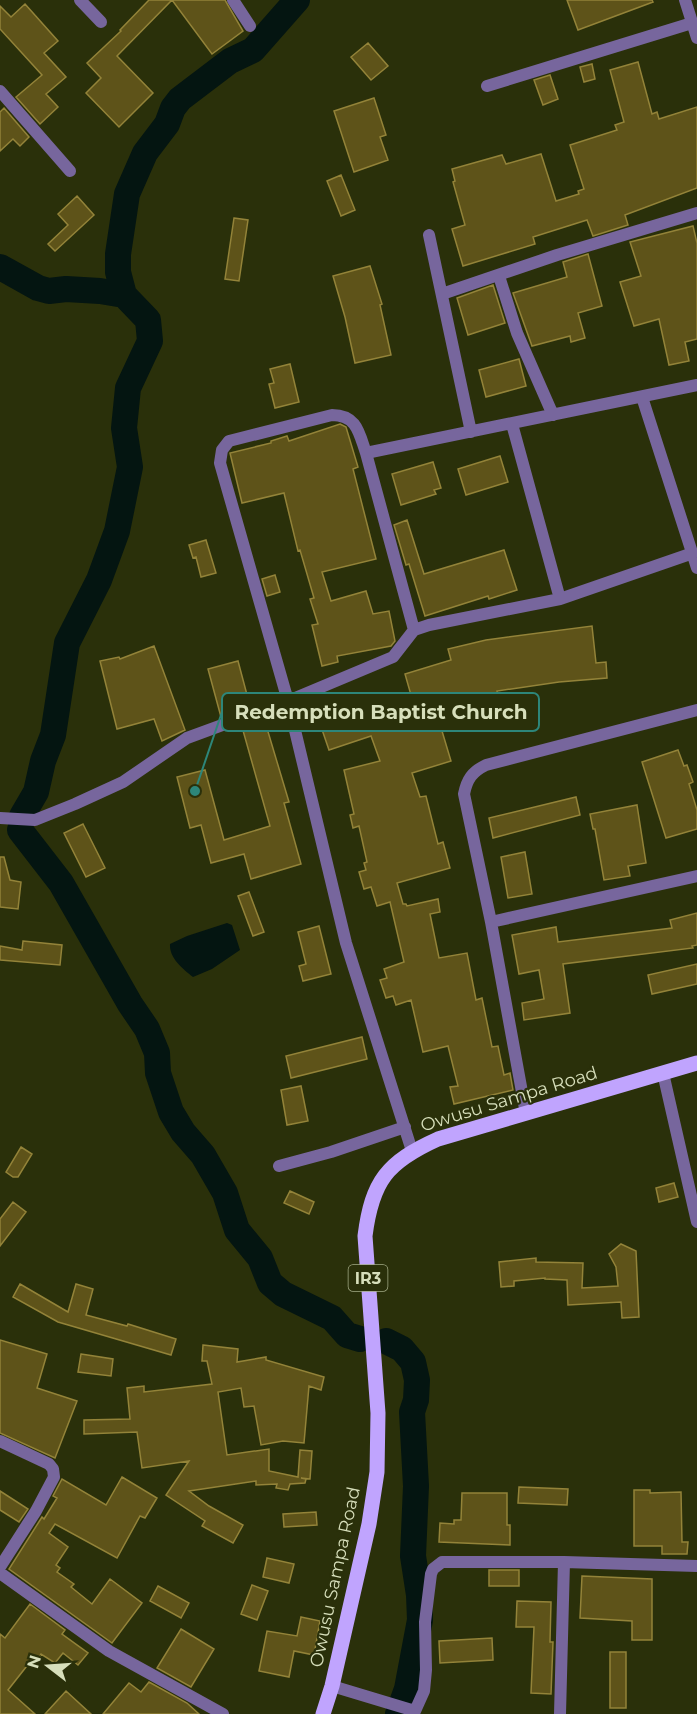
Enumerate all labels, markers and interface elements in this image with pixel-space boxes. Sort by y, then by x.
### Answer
callout: Redemption Baptist Church [222,693,539,731]
text: Redemption Baptist Church [234,700,528,724]
street label: Owusu Sampa Road [418,1062,600,1136]
road number: IR3 [348,1265,388,1291]
street label: Owusu Sampa Road [305,1485,365,1669]
north arrow [18,1636,78,1696]
text: N [23,1653,45,1671]

